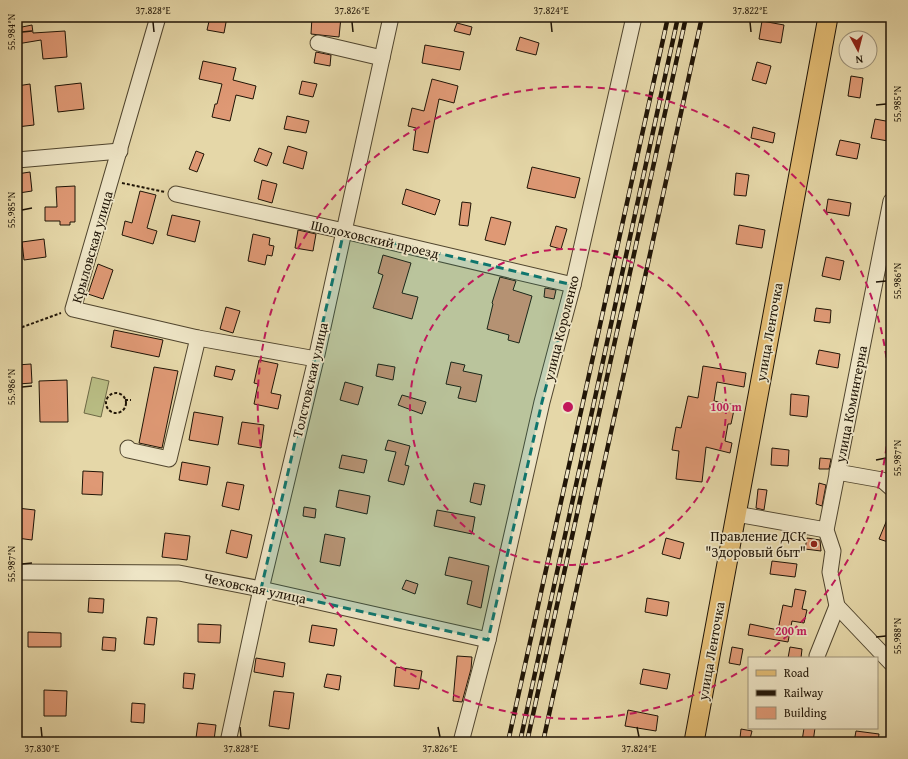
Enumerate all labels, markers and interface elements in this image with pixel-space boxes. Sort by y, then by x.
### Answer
text: 37.828°E [135,3,171,18]
text: 37.826°E [334,3,370,18]
text: 37.824°E [533,3,569,18]
text: 37.822°E [732,3,768,18]
text: 55.984°N [4,13,19,50]
north arrow [838,30,878,70]
text: N [854,52,864,68]
text: 55.985°N [890,85,905,122]
street label: Крыловская улица [66,188,118,305]
text: 55.985°N [4,191,19,228]
street label: Шолоховский проезд [309,215,441,264]
text: 55.986°N [890,262,905,299]
street label: улица Короленко [538,273,584,384]
street label: улица Ленточка [750,281,788,384]
street label: Толстовская улица [287,320,333,440]
street label: улица Коминтерна [830,343,872,465]
text: 55.986°N [4,368,19,405]
text: 100 m [710,398,743,415]
centre of rings [561,400,575,414]
text: 55.987°N [890,439,905,476]
place label: Правление ДСК "Здоровый быт" [705,526,806,562]
marker: Правление ДСК "Здоровый быт" [809,539,819,549]
text: 55.987°N [4,545,19,582]
street label: Чеховская улица [202,567,308,609]
street label: улица Ленточка [692,600,730,703]
text: 55.988°N [890,617,905,654]
text: 200 m [775,622,808,639]
legend [748,657,878,729]
text: Road [784,664,810,681]
text: Railway [784,684,823,701]
text: Building [784,704,827,721]
text: 37.830°E [24,741,60,756]
text: 37.828°E [223,741,259,756]
text: 37.826°E [422,741,458,756]
text: 37.824°E [621,741,657,756]

